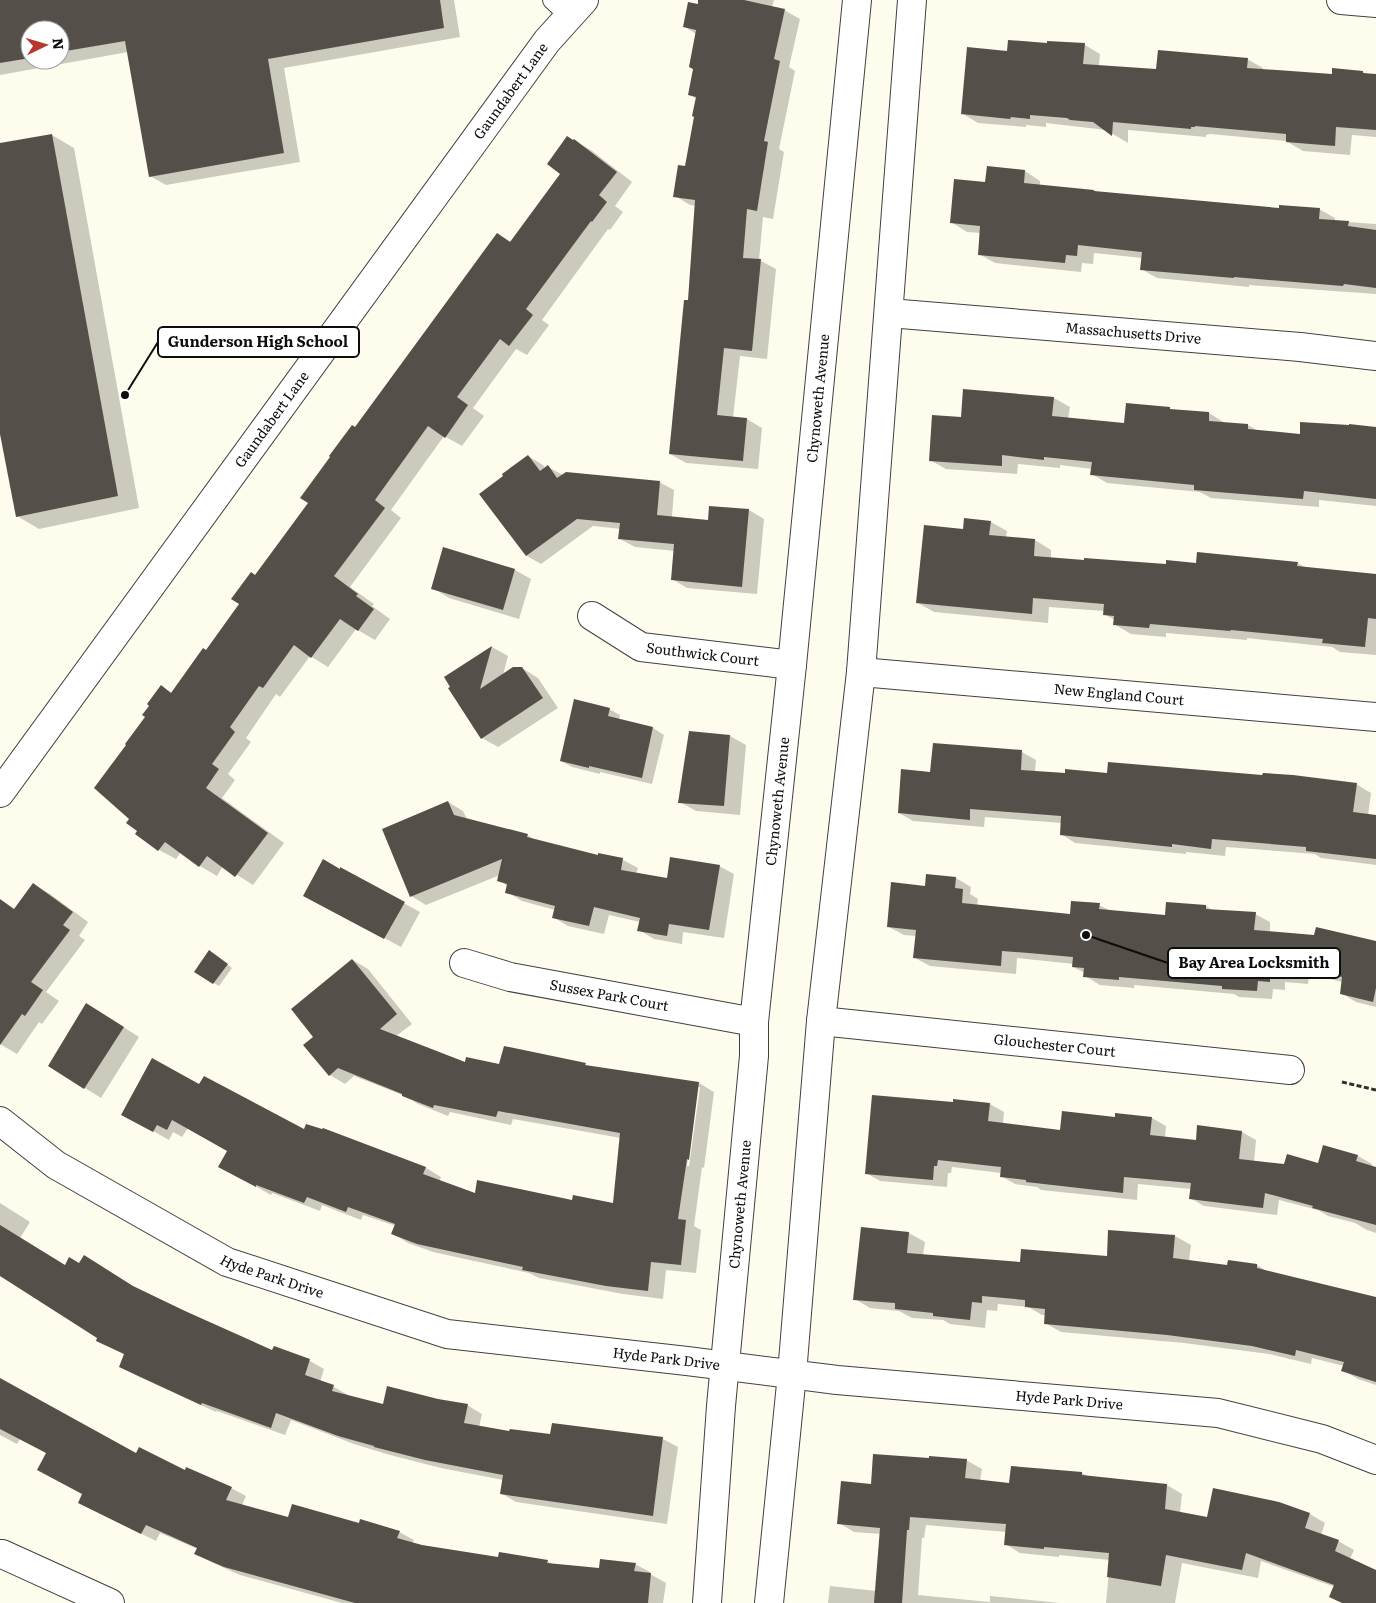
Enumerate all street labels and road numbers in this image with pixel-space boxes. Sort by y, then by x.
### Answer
street label: Gaundabert Lane [468,38,552,143]
street label: Massachusetts Drive [1064,317,1202,348]
street label: Chynoweth Avenue [801,333,833,464]
street label: Gaundabert Lane [229,366,313,471]
street label: Southwick Court [645,637,761,670]
street label: New England Court [1053,678,1185,709]
street label: Chynoweth Avenue [760,736,793,867]
street label: Sussex Park Court [548,974,671,1015]
street label: Glouchester Court [993,1028,1117,1061]
street label: Chynoweth Avenue [723,1139,755,1270]
street label: Hyde Park Drive [217,1249,327,1302]
street label: Hyde Park Drive [612,1342,721,1374]
street label: Hyde Park Drive [1015,1384,1124,1414]

